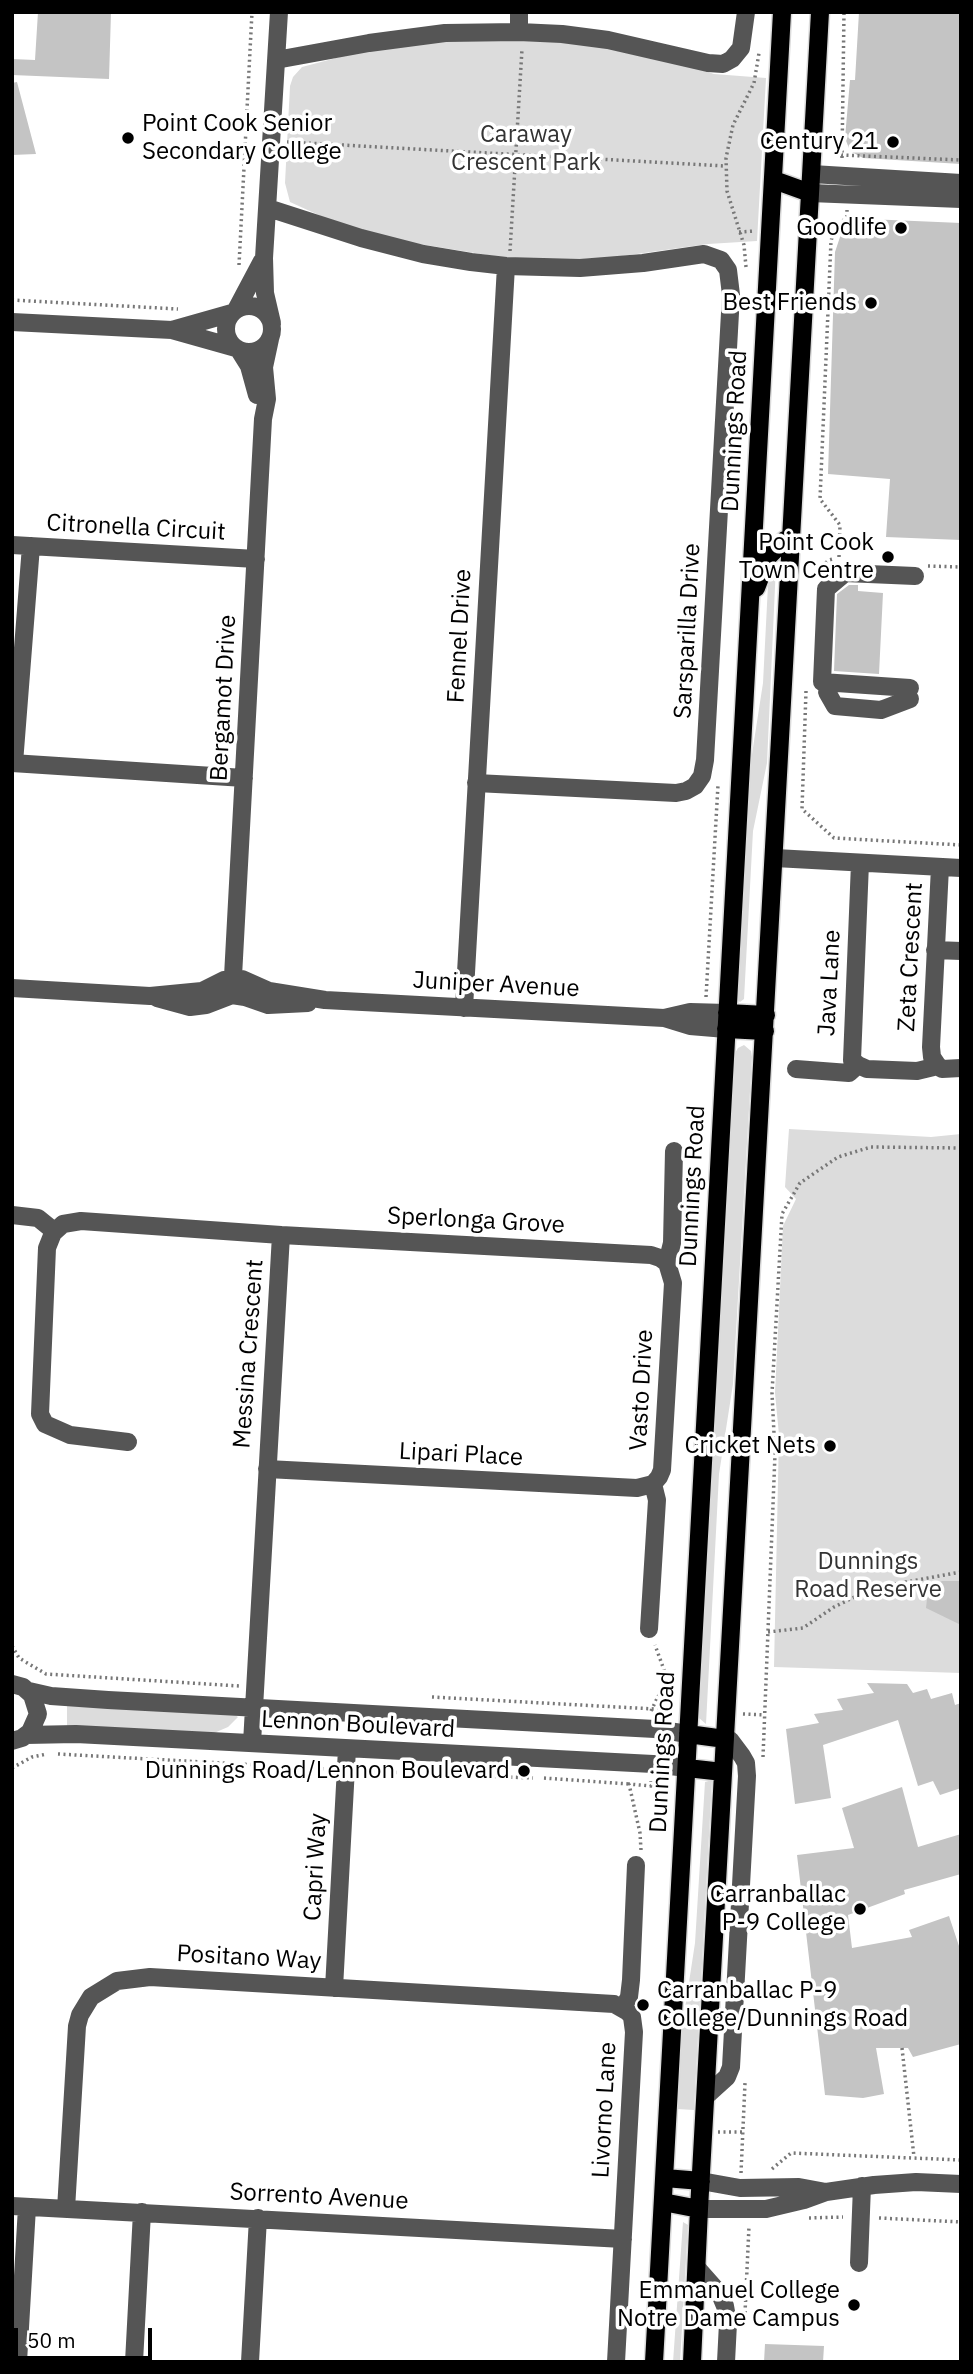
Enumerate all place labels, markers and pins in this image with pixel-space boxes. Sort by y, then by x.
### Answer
place label: Point Cook Senior Secondary College [142,110,342,166]
place label: Century 21 [760,128,879,156]
marker: Point Cook Senior Secondary College [120,130,136,146]
marker: Century 21 [885,134,901,150]
place label: Goodlife [796,214,887,242]
marker: Goodlife [893,220,909,236]
place label: Best Friends [722,289,857,317]
marker: Best Friends [863,295,879,311]
place label: Point Cook Town Centre [739,529,874,585]
marker: Point Cook Town Centre [880,549,896,565]
place label: Cricket Nets [684,1432,816,1460]
marker: Cricket Nets [822,1438,838,1454]
place label: Dunnings Road/Lennon Boulevard [145,1757,510,1785]
marker: Dunnings Road/Lennon Boulevard [516,1763,532,1779]
place label: Carranballac P-9 College [710,1881,846,1937]
marker: Carranballac P-9 College [852,1901,868,1917]
place label: Carranballac P-9 College/Dunnings Road [657,1977,908,2033]
marker: Carranballac P-9 College/Dunnings Road [635,1997,651,2013]
place label: Emmanuel College Notre Dame Campus [617,2277,840,2333]
marker: Emmanuel College Notre Dame Campus [846,2297,862,2313]

